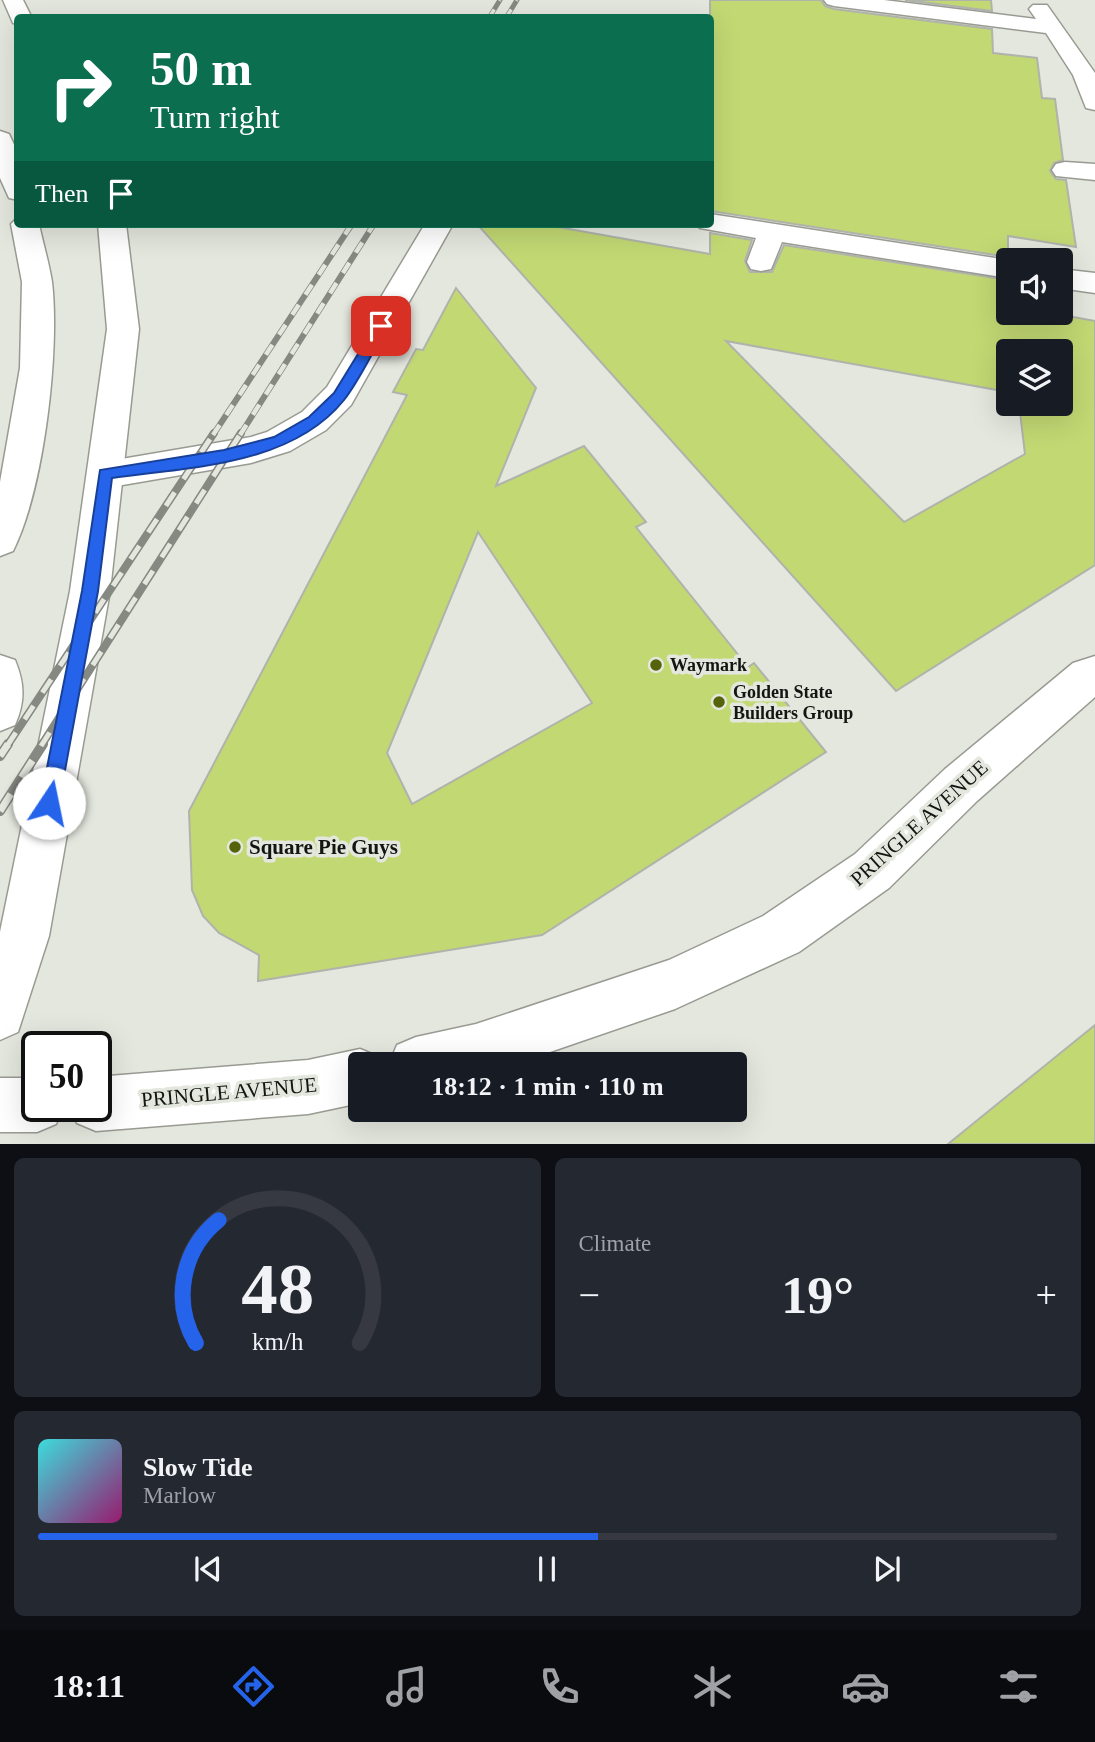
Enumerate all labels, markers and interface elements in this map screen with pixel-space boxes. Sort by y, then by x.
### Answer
text: 50 m [150,41,252,96]
icon: right [35,42,126,133]
text: Turn right [150,99,280,135]
icon: arrive [102,175,140,213]
text: Then [35,179,88,208]
map controls [996,248,1073,416]
button: sound [996,248,1073,325]
pin [351,296,411,356]
icon: arrive [362,307,400,345]
button: layers [996,339,1073,416]
place label: Waymark [670,655,747,675]
marker: Waymark [648,657,664,673]
place label: Golden State Builders Group [733,682,853,723]
marker: Golden State Builders Group [711,694,727,710]
street label: PRINGLE AVENUE [845,755,993,891]
position arrow [12,766,86,840]
place label: Square Pie Guys [249,835,398,859]
marker: Square Pie Guys [227,839,243,855]
speed limit sign: 50 [21,1031,112,1122]
street label: PRINGLE AVENUE [140,1072,318,1112]
text: 18:12 · 1 min · 110 m [431,1072,664,1101]
text: Climate [579,1231,651,1256]
text: 48 [241,1249,314,1330]
text: 19° [781,1267,854,1324]
text: − [579,1274,600,1316]
text: + [1036,1274,1057,1316]
text: km/h [252,1328,303,1355]
text: Slow Tide [143,1453,253,1482]
text: Marlow [143,1483,216,1508]
icon: previous [189,1550,227,1588]
icon: pause [528,1550,566,1588]
icon: next [868,1550,906,1588]
icon: directions [229,1662,278,1711]
icon: music [382,1662,431,1711]
icon: phone [535,1662,584,1711]
icon: climate [688,1662,737,1711]
icon: car [841,1662,890,1711]
icon: filters [994,1662,1043,1711]
text: 18:11 [52,1668,125,1704]

